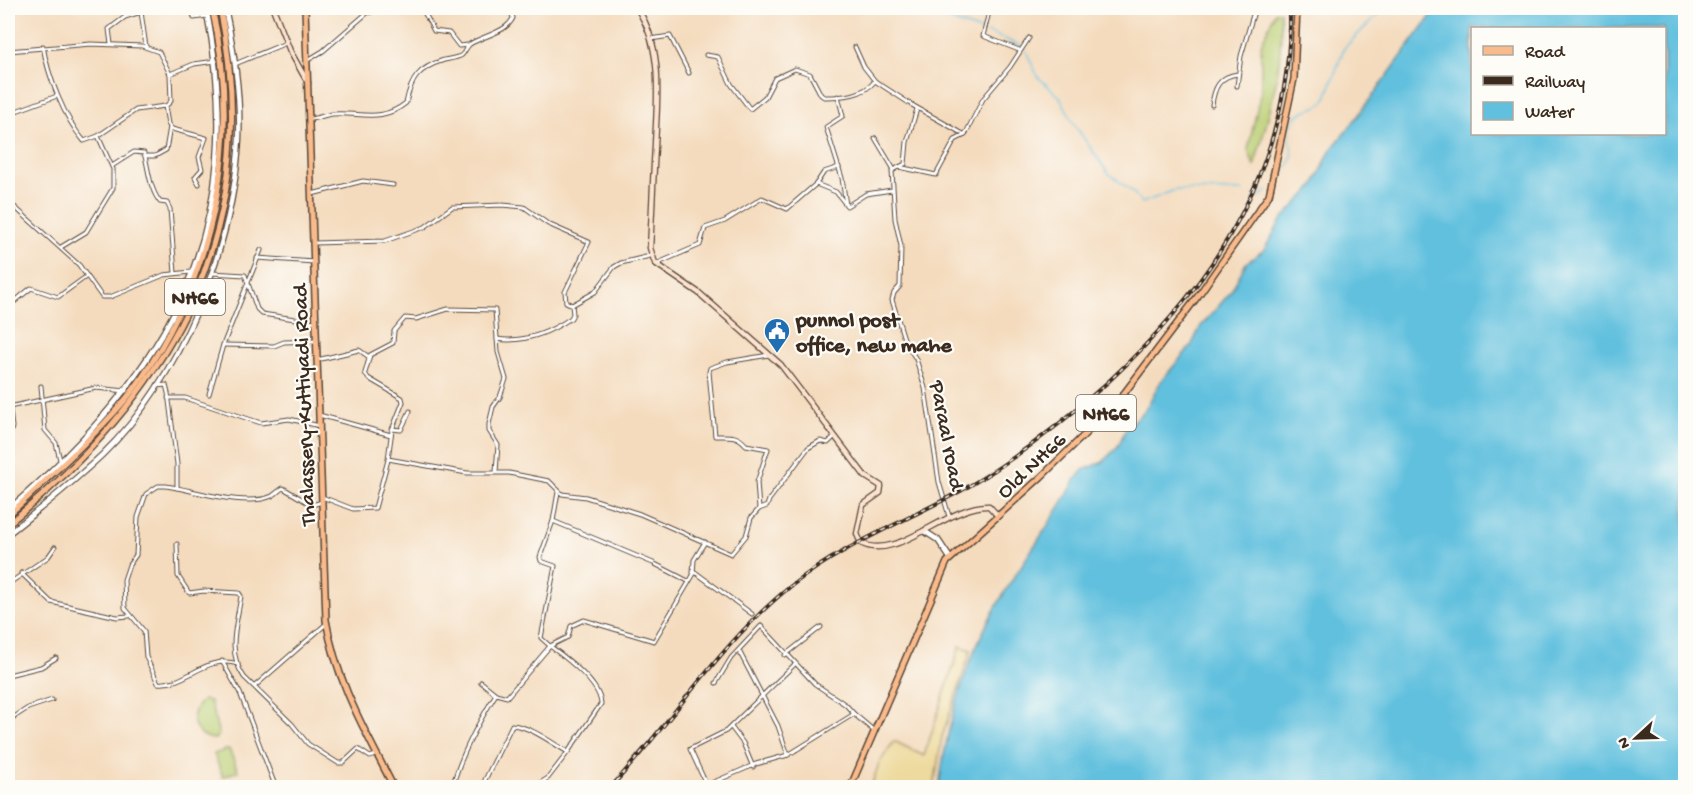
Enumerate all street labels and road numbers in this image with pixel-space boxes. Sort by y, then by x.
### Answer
road number: NH66 [165,279,225,315]
street label: Thalassery-Kuttiyadi Road [289,281,323,528]
street label: Paraal road [922,378,969,495]
road number: NH66 [1076,395,1136,431]
street label: Old NH66 [993,428,1073,506]

